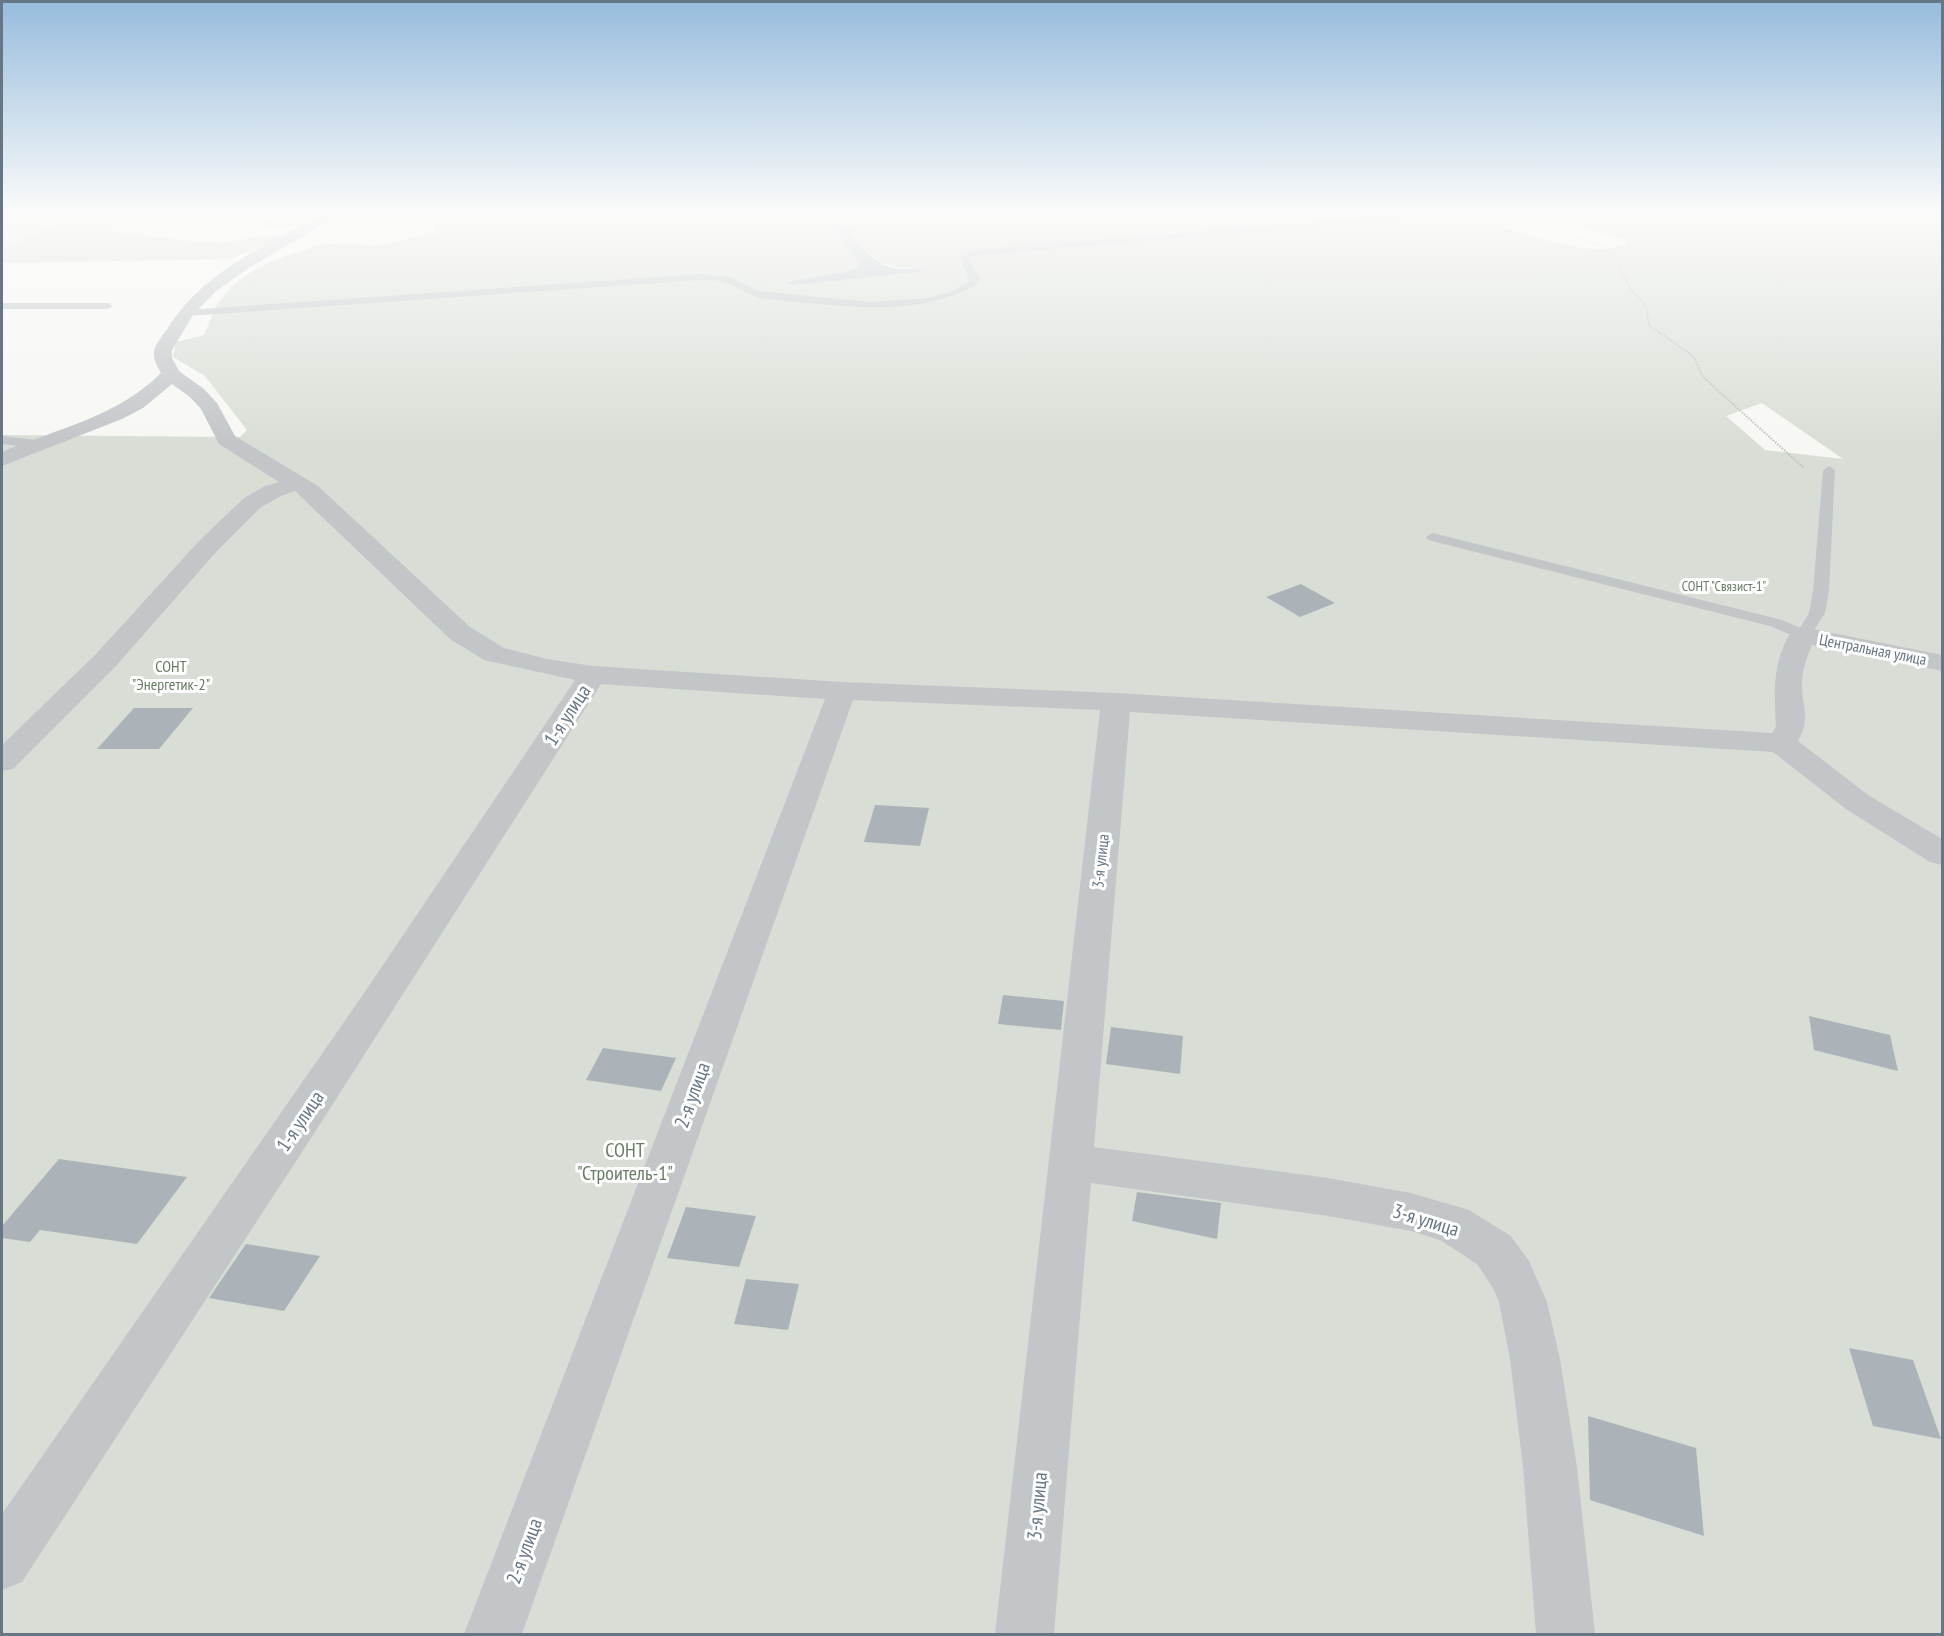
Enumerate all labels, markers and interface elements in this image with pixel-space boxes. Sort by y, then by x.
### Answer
park label: СОНТ "Связист-1" [1682,577,1766,595]
street label: Центральная улица [1818,629,1928,669]
park label: СОНТ "Энергетик-2" [132,656,210,694]
street label: 1-я улица [538,680,596,750]
street label: 3-я улица [1087,833,1113,889]
street label: 2-я улица [668,1059,716,1131]
street label: 1-я улица [270,1086,330,1156]
park label: СОНТ "Строитель-1" [577,1137,673,1186]
street label: 3-я улица [1390,1198,1462,1242]
street label: 3-я улица [1021,1471,1053,1541]
street label: 2-я улица [500,1515,548,1587]

